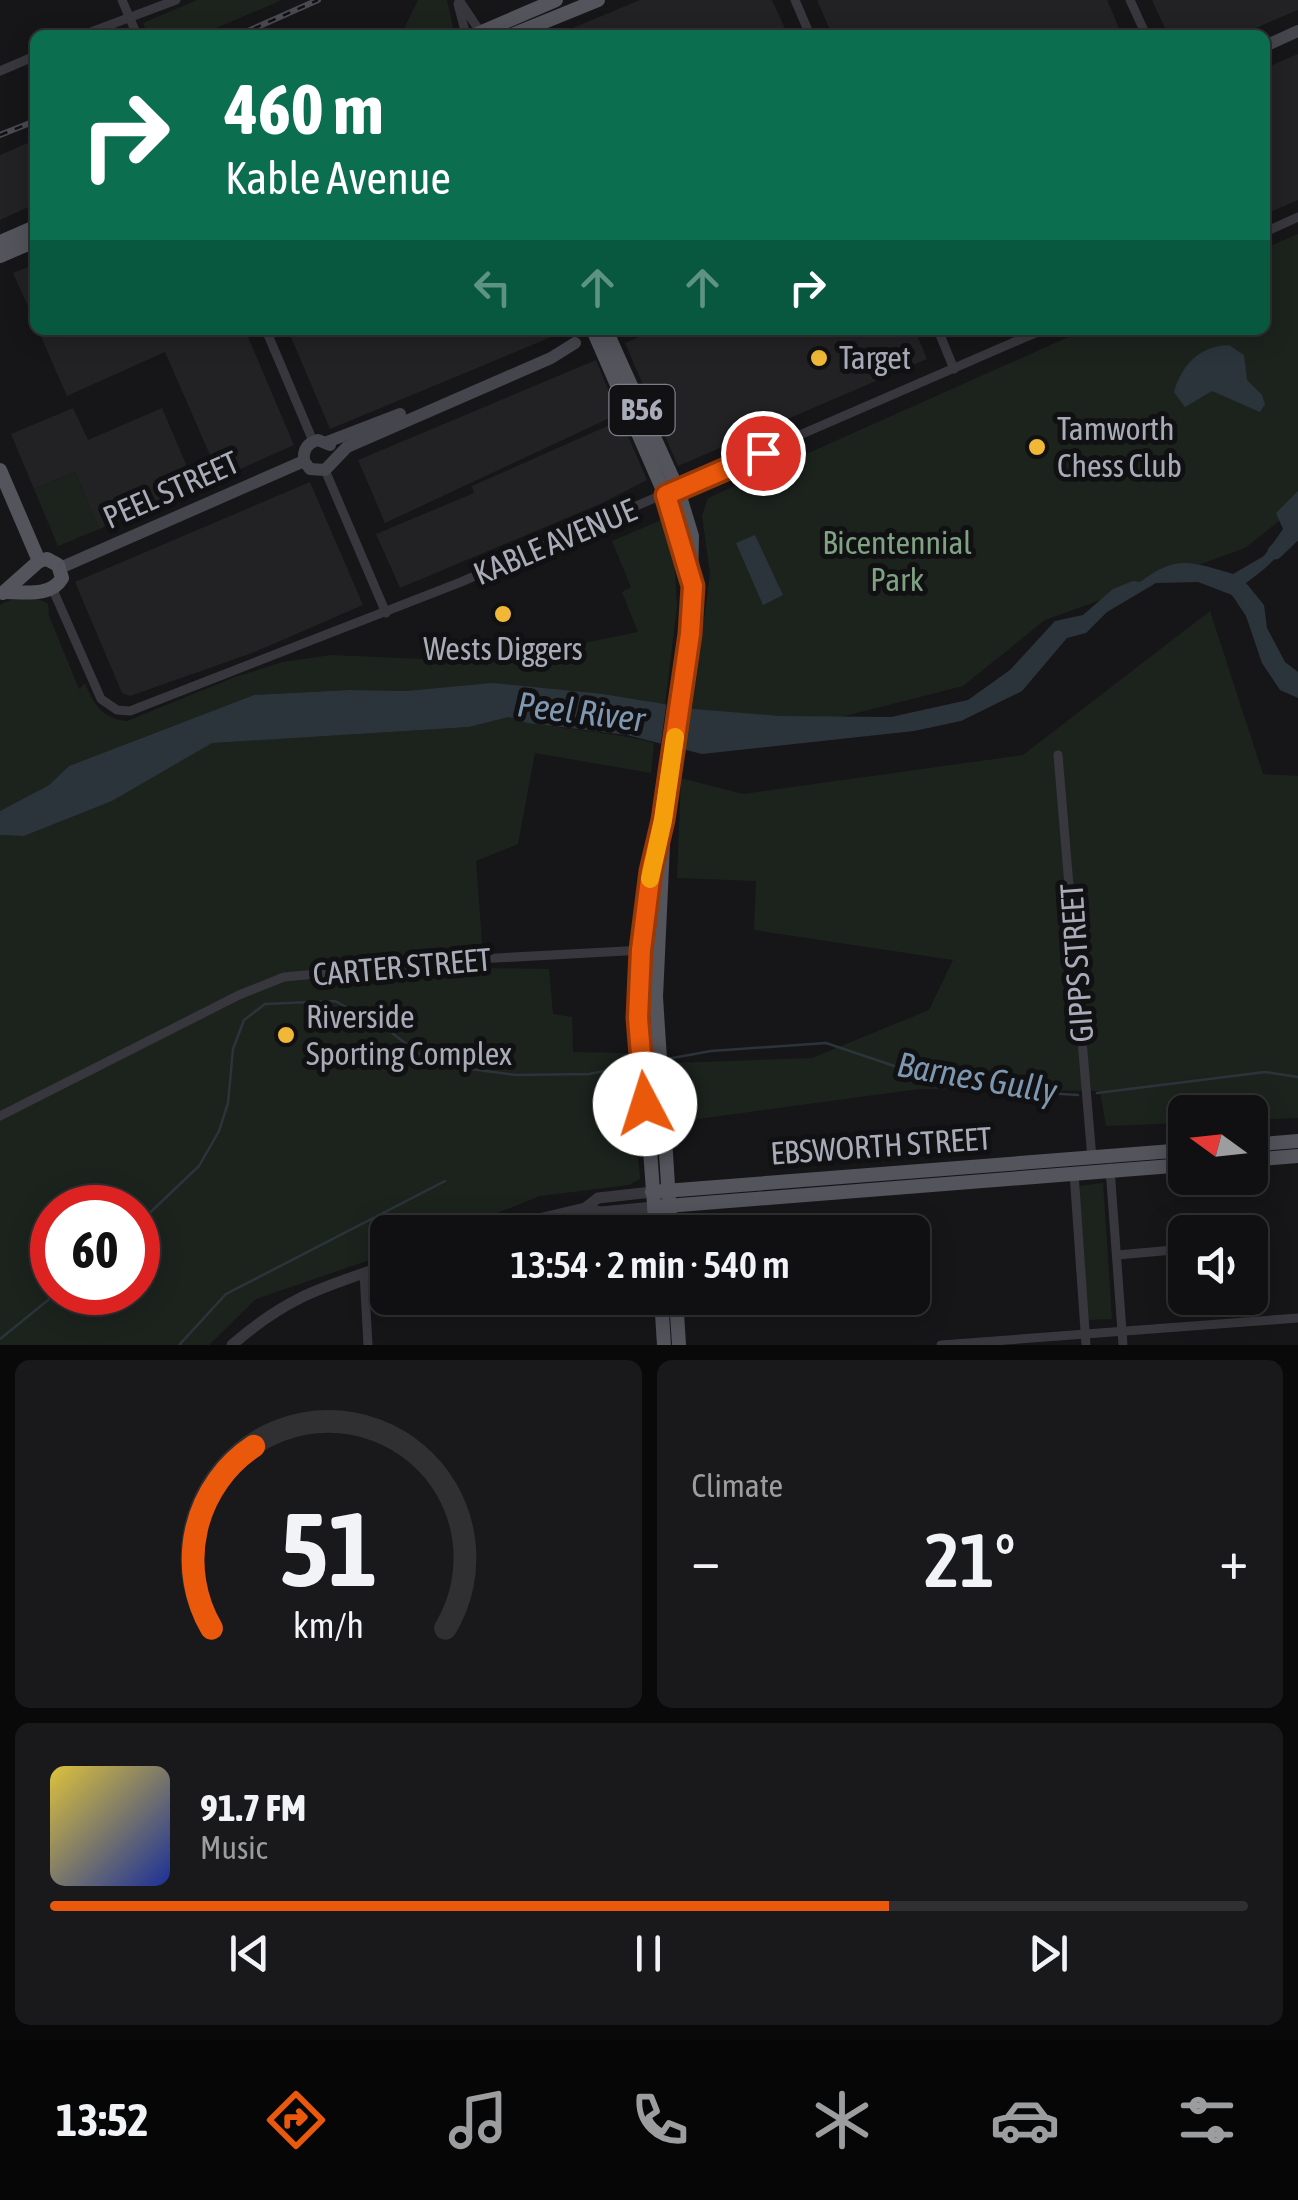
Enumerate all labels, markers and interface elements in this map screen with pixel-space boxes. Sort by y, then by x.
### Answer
text: 460 m [225,69,384,149]
icon: right [60,70,190,200]
text: Kable Avenue [225,152,451,204]
icon: left [465,260,520,315]
icon: ahead [570,260,625,315]
icon: ahead [675,260,730,315]
icon: right [780,260,835,315]
place label: Target [839,339,911,376]
marker: Target [808,347,830,369]
road number: B56 [610,385,674,435]
place label: Tamworth Chess Club [1057,410,1182,484]
pin [721,411,806,496]
icon: arrive [736,426,791,481]
marker: Tamworth Chess Club [1026,436,1048,458]
street label: PEEL STREET [97,443,244,536]
street label: KABLE AVENUE [468,491,642,592]
park label: Bicentennial Park [822,524,972,598]
marker: Wests Diggers [492,603,514,625]
place label: Wests Diggers [423,630,583,667]
water label: Peel River [515,683,649,739]
street label: GIPPS STREET [1052,882,1101,1044]
street label: CARTER STREET [311,940,493,993]
place label: Riverside Sporting Complex [306,998,512,1072]
marker: Riverside Sporting Complex [275,1024,297,1046]
water label: Barnes Gully [894,1043,1061,1111]
position arrow [593,1052,697,1156]
north arrow [1168,1095,1268,1195]
map controls [1168,1095,1268,1315]
street label: EBSWORTH STREET [769,1119,993,1172]
speed limit sign: 60 [30,1185,160,1315]
button: sound [1168,1215,1268,1315]
text: 13:54 · 2 min · 540 m [510,1243,790,1286]
text: Climate [692,1467,783,1504]
text: 51 [279,1489,377,1608]
text: 21° [924,1517,1015,1603]
text: − [692,1528,720,1591]
text: + [1219,1528,1248,1591]
text: km/h [293,1605,364,1646]
text: 91.7 FM [200,1786,306,1829]
text: Music [200,1829,267,1866]
icon: previous [222,1926,277,1981]
icon: pause [621,1926,676,1981]
icon: next [1021,1926,1076,1981]
icon: directions [261,2085,331,2155]
icon: music [443,2085,513,2155]
icon: phone [625,2085,695,2155]
icon: climate [807,2085,877,2155]
icon: car [990,2085,1060,2155]
icon: filters [1172,2085,1242,2155]
text: 13:52 [56,2094,149,2146]

